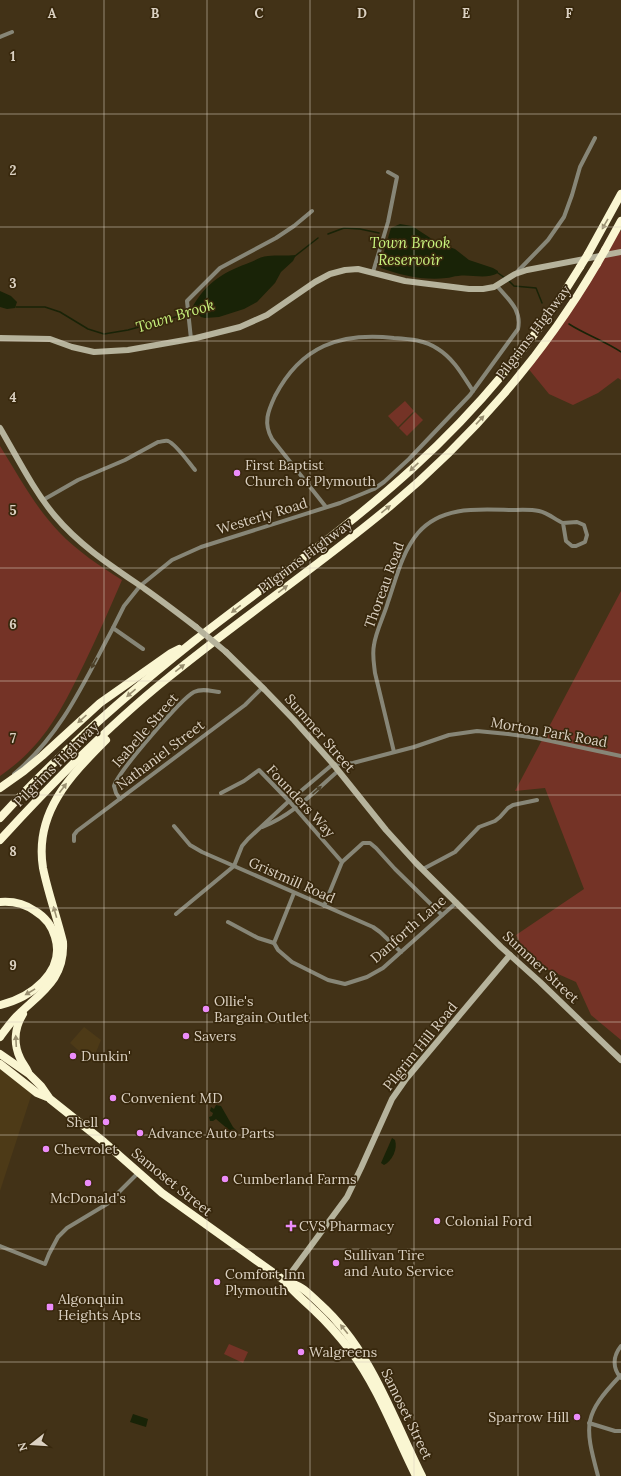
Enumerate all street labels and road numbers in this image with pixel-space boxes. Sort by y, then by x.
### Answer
street label: Pilgrims Highway [492,281,575,383]
street label: Westerly Road [215,494,309,538]
street label: Pilgrims Highway [254,514,356,597]
street label: Thoreau Road [360,539,408,631]
street label: Isabelle Street [108,689,183,771]
street label: Summer Street [281,690,359,776]
street label: Morton Park Road [489,713,609,751]
street label: Nathaniel Street [112,716,208,794]
street label: Pilgrims Highway [10,717,103,810]
street label: Founders Way [263,761,340,841]
street label: Gristmill Road [246,853,338,907]
street label: Danforth Lane [367,891,450,967]
street label: Summer Street [499,927,583,1007]
street label: Pilgrim Hill Road [379,998,461,1094]
street label: Samoset Street [128,1144,216,1220]
street label: Samoset Street [377,1366,437,1463]

